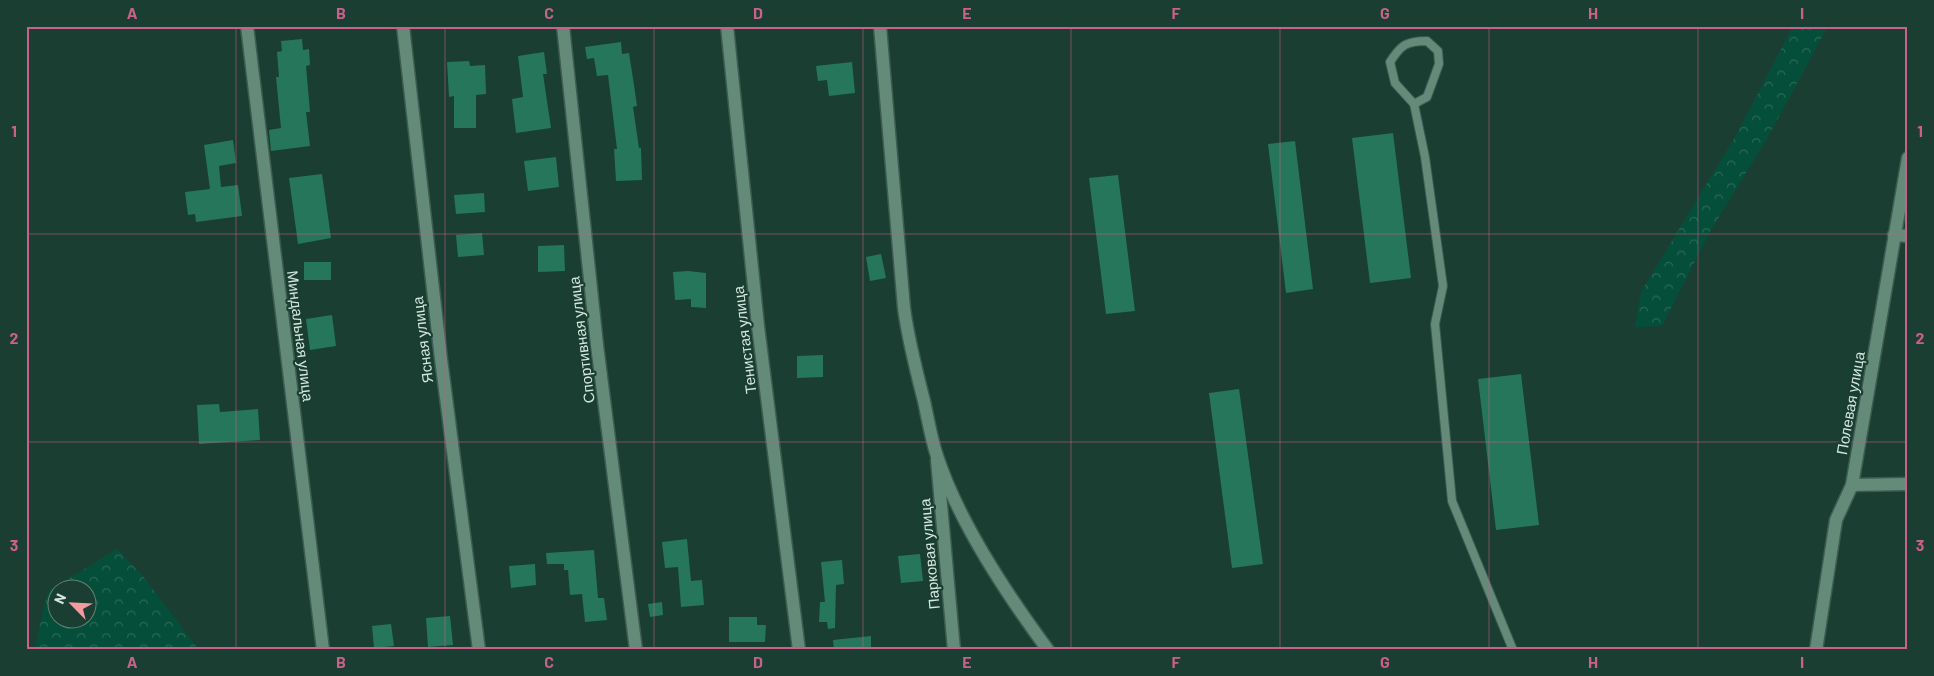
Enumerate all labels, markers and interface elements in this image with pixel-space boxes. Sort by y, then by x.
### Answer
text: A [127,3,138,22]
text: B [336,3,346,22]
text: C [544,3,554,22]
text: D [753,3,763,22]
text: E [962,3,972,22]
text: F [1172,3,1181,22]
text: G [1380,3,1390,22]
text: H [1588,3,1598,22]
text: I [1800,3,1804,22]
text: 1 [11,121,17,140]
text: 1 [1917,121,1923,140]
street label: Миндальная улица [284,269,318,403]
street label: Спортивная улица [564,275,598,404]
street label: Тенистая улица [728,285,760,395]
street label: Ясная улица [408,295,436,384]
text: 2 [10,328,19,347]
text: 2 [1916,328,1925,347]
street label: Полевая улица [1832,349,1868,456]
street label: Парковая улица [915,497,943,610]
text: 3 [10,535,18,554]
text: 3 [1916,535,1924,554]
north arrow [48,578,98,628]
text: N [50,591,69,606]
text: A [127,652,138,671]
text: B [336,652,346,671]
text: C [544,652,554,671]
text: D [753,652,763,671]
text: E [962,652,972,671]
text: F [1172,652,1181,671]
text: G [1380,652,1390,671]
text: H [1588,652,1598,671]
text: I [1800,652,1804,671]

